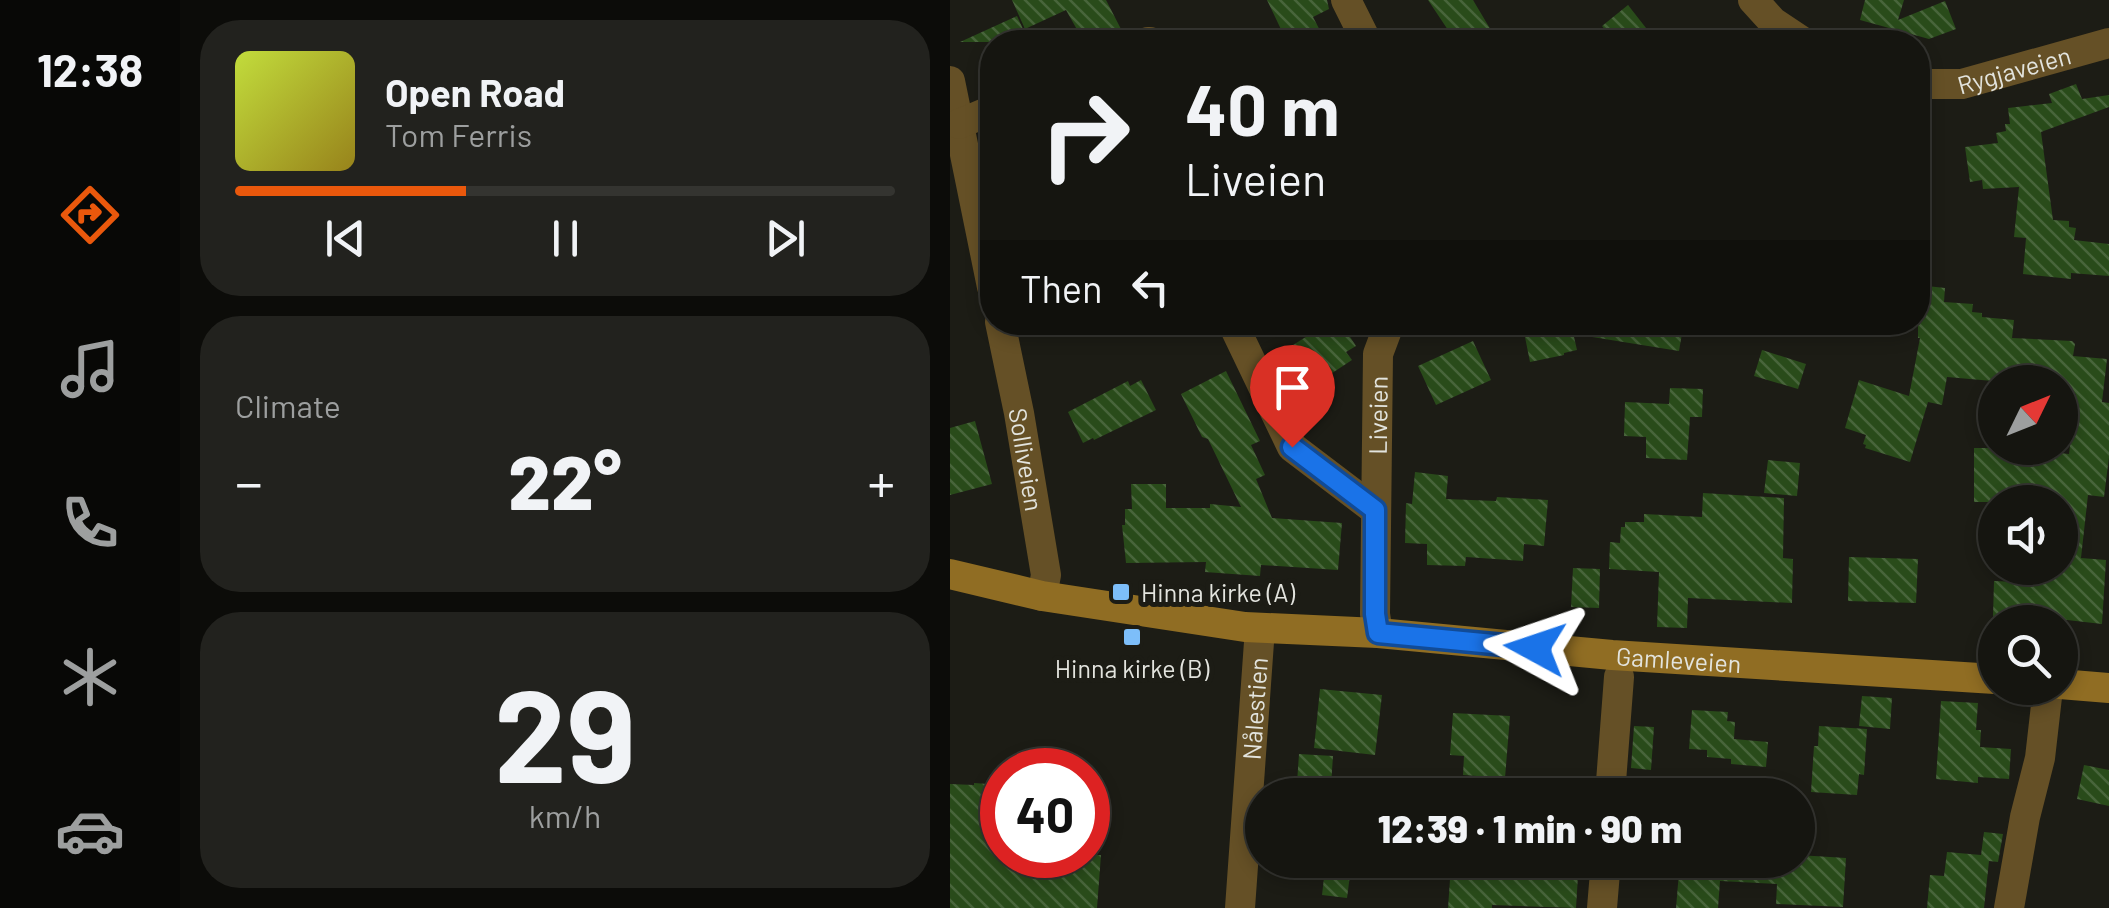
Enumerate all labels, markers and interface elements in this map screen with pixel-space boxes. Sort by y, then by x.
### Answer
street label: Rygjaveien [1954,39,2074,100]
text: 12:38 [37,42,143,96]
text: 40 m [1185,66,1340,150]
text: Open Road [385,69,565,115]
icon: right [1020,70,1150,200]
text: Tom Ferris [385,115,532,153]
text: Liveien [1185,151,1326,205]
icon: directions [55,180,125,250]
icon: previous [318,211,373,266]
icon: pause [538,211,593,266]
icon: next [758,211,813,266]
icon: left [1123,260,1178,315]
text: Then [1020,265,1103,311]
icon: music [55,334,125,404]
pin [1250,345,1335,448]
icon: arrive [1265,360,1320,415]
north arrow [1978,365,2078,465]
map controls [1978,365,2078,705]
street label: Liveien [1362,376,1393,455]
text: Climate [235,386,341,424]
street label: Solliveien [1003,406,1050,513]
text: 22° [508,435,622,525]
text: − [235,448,263,514]
text: + [867,448,895,514]
button: sound [1978,485,2078,585]
icon: phone [55,488,125,558]
place label: Hinna kirke (A) [1141,577,1296,607]
marker: Hinna kirke (A) [1110,581,1132,603]
position arrow [1483,596,1587,700]
button: search [1978,605,2078,705]
marker: Hinna kirke (B) [1121,626,1143,648]
street label: Gamleveien [1615,640,1742,678]
icon: climate [55,642,125,712]
text: 29 [494,653,636,809]
place label: Hinna kirke (B) [1055,653,1210,683]
street label: Nålestien [1236,656,1273,761]
speed limit sign: 40 [980,748,1110,878]
icon: car [55,796,125,866]
text: km/h [529,796,601,834]
text: 12:39 · 1 min · 90 m [1378,805,1682,851]

